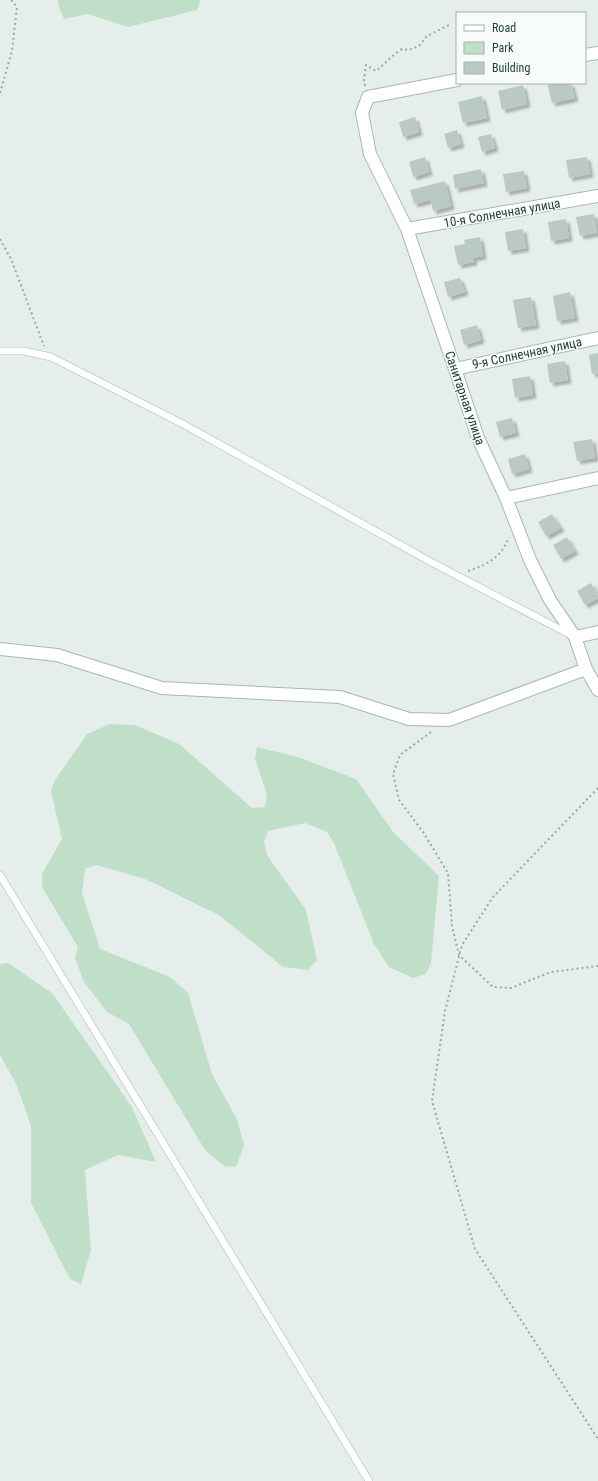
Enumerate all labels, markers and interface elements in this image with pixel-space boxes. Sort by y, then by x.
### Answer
legend [456,12,586,84]
text: Road [492,21,516,35]
text: Park [492,41,514,55]
text: Building [492,61,530,75]
street label: 10-я Солнечная улица [442,195,562,231]
street label: 9-я Солнечная улица [471,334,583,372]
street label: Санитарная улица [442,349,488,447]

